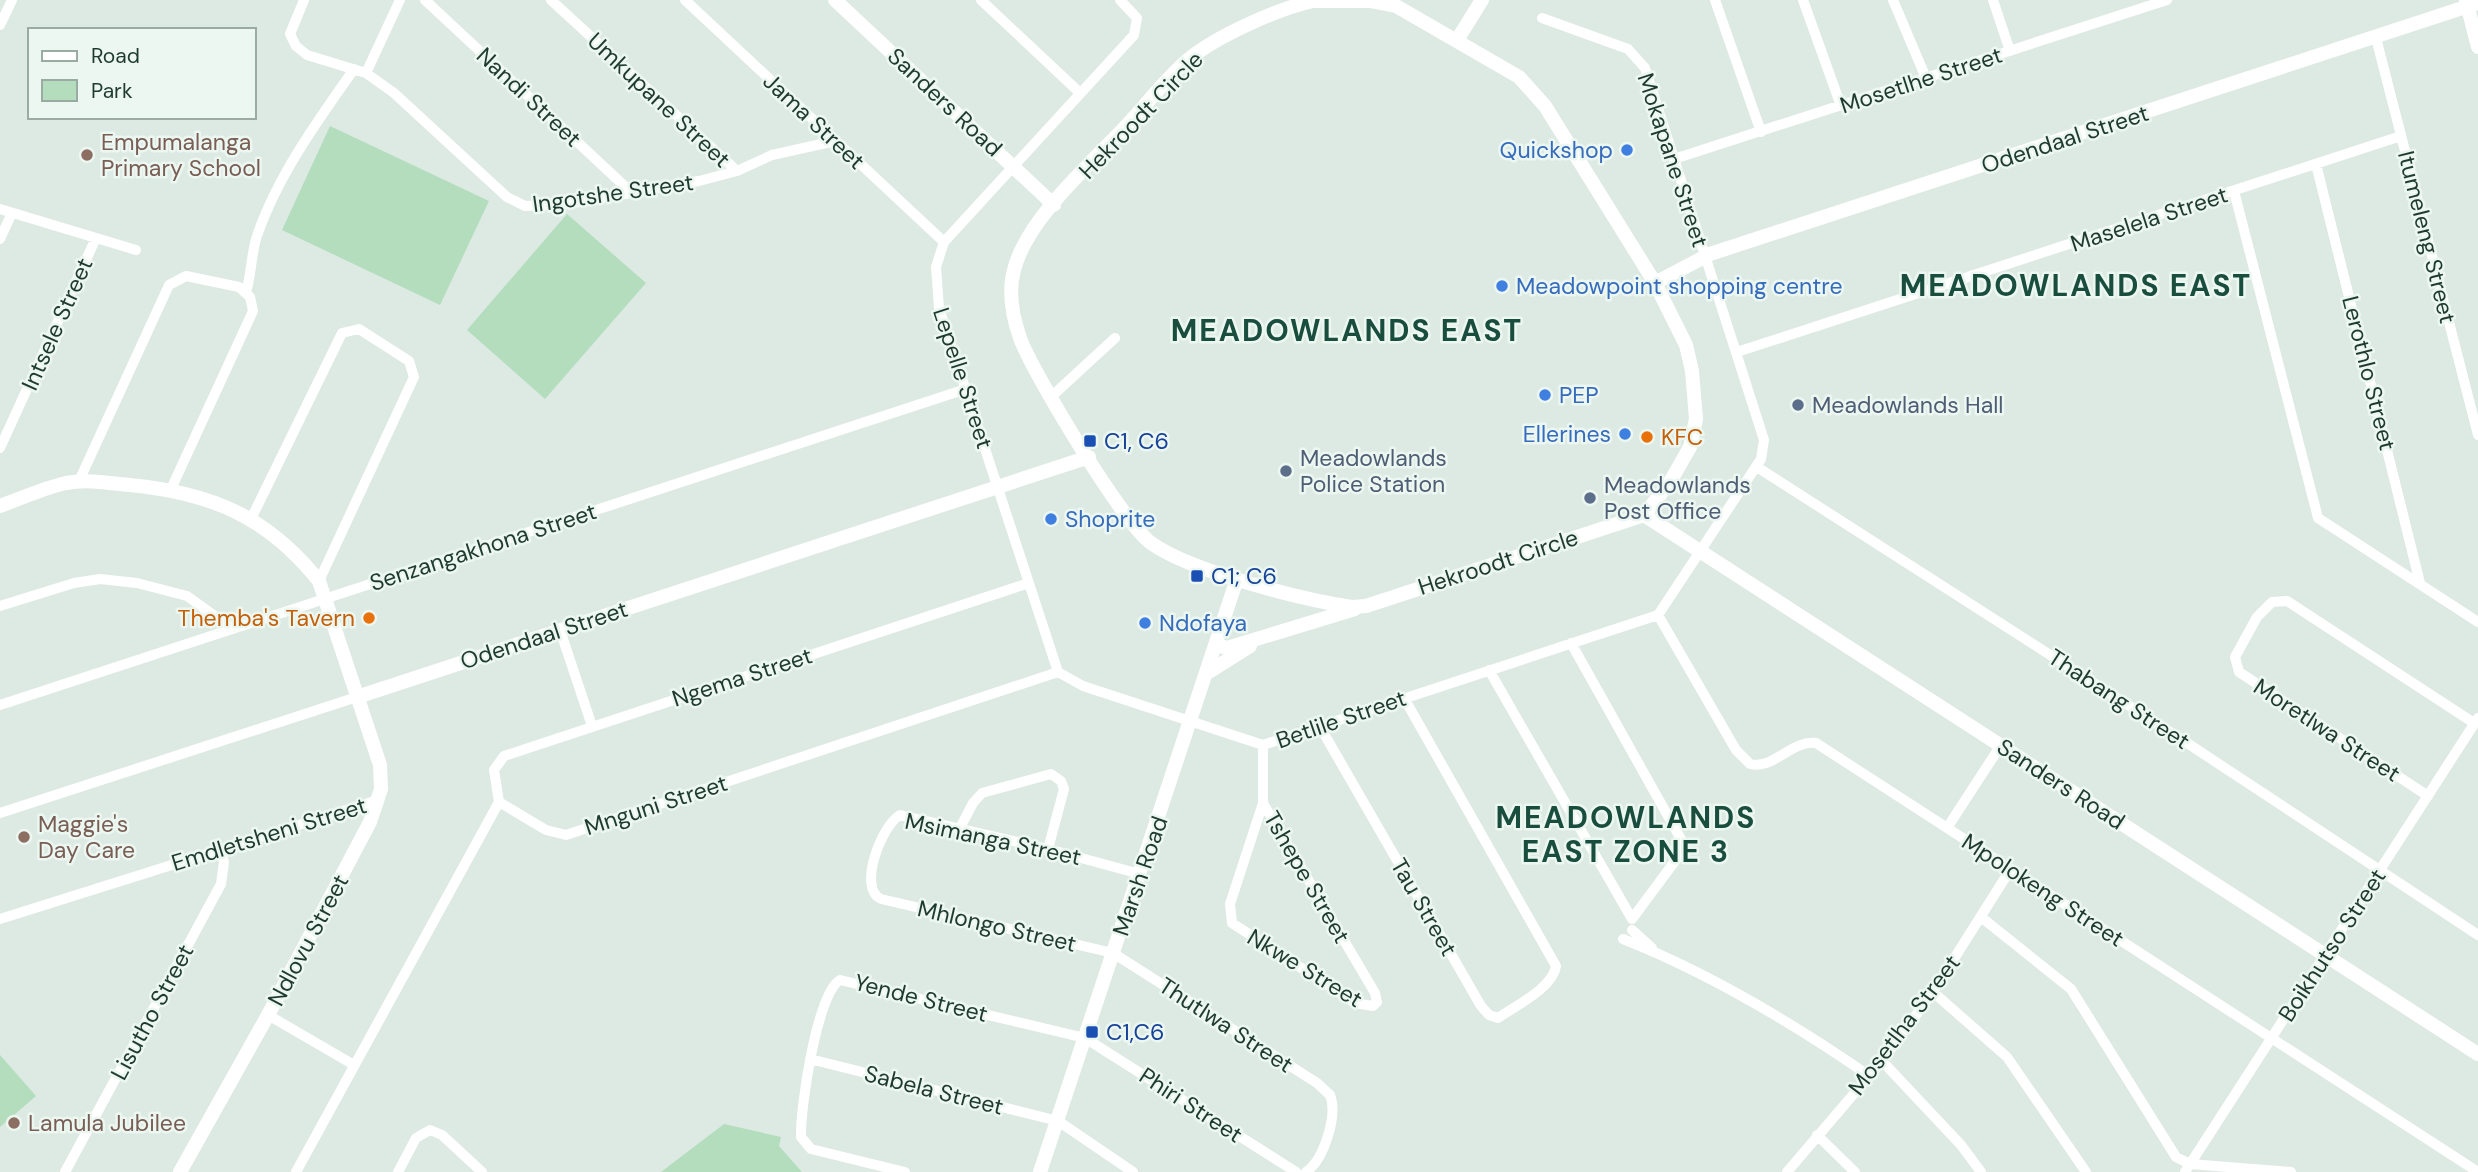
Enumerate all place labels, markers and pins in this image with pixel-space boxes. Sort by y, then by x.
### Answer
place label: Empumalanga Primary School [101,127,261,183]
place label: Quickshop [1500,135,1613,165]
marker: Quickshop [1619,142,1635,158]
marker: Empumalanga Primary School [79,147,95,163]
place label: Meadowpoint shopping centre [1516,271,1842,301]
marker: Meadowpoint shopping centre [1494,278,1510,294]
place label: PEP [1559,380,1599,410]
marker: PEP [1537,387,1553,403]
place label: Meadowlands Hall [1812,390,2003,420]
marker: Meadowlands Hall [1790,397,1806,413]
place label: Ellerines [1523,419,1611,449]
place label: KFC [1661,422,1703,452]
place label: C1, C6 [1104,426,1169,456]
marker: Ellerines [1617,426,1633,442]
marker: KFC [1639,429,1655,445]
marker: C1, C6 [1082,433,1098,449]
place label: Meadowlands Police Station [1300,443,1447,499]
marker: Meadowlands Police Station [1278,463,1294,479]
place label: Meadowlands Post Office [1604,470,1751,526]
marker: Meadowlands Post Office [1582,490,1598,506]
place label: Shoprite [1065,504,1155,534]
marker: Shoprite [1043,511,1059,527]
place label: C1; C6 [1211,561,1277,591]
marker: C1; C6 [1189,568,1205,584]
place label: Themba's Tavern [177,603,355,633]
place label: Ndofaya [1159,608,1247,638]
marker: Themba's Tavern [361,610,377,626]
marker: Ndofaya [1137,615,1153,631]
place label: Maggie's Day Care [38,809,135,865]
marker: Maggie's Day Care [16,829,32,845]
place label: C1,C6 [1106,1017,1164,1047]
marker: C1,C6 [1084,1024,1100,1040]
place label: Lamula Jubilee [28,1108,186,1138]
marker: Lamula Jubilee [6,1115,22,1131]

